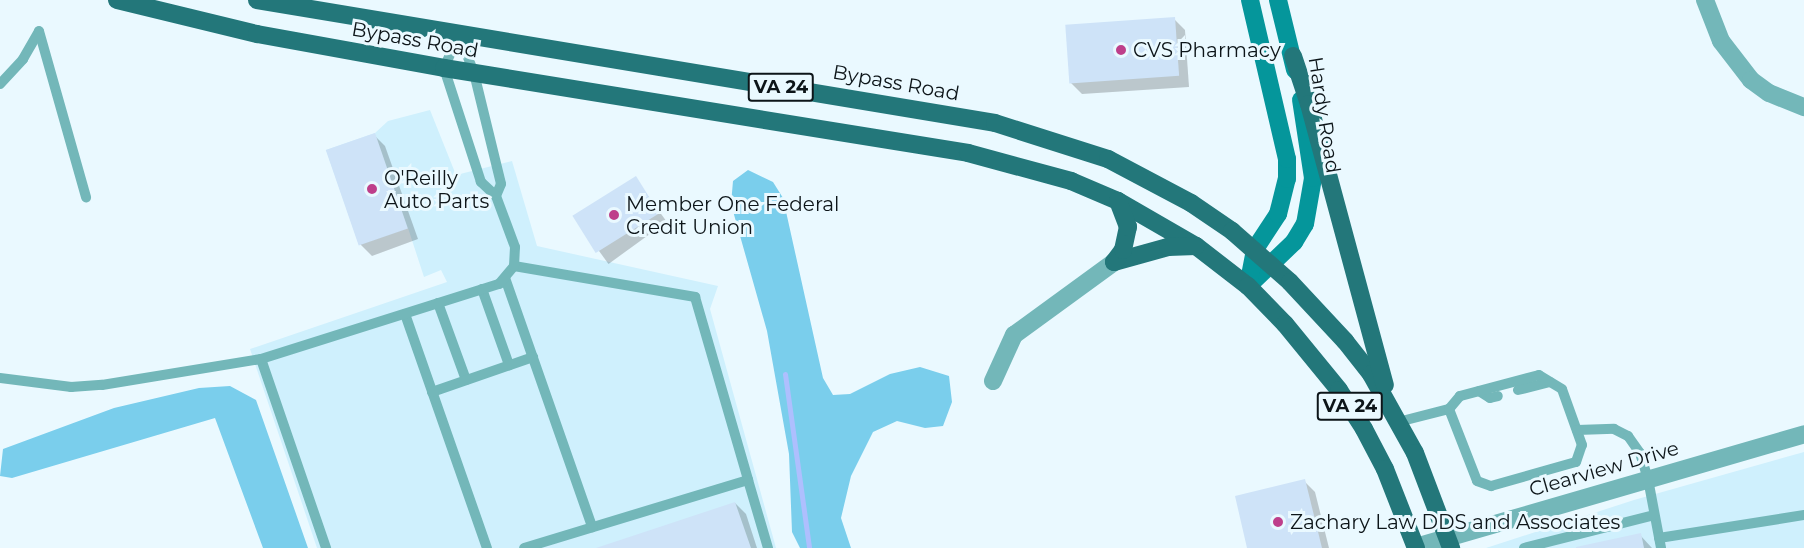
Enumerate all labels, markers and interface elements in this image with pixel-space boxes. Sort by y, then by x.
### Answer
street label: Bypass Road [350,17,480,63]
place label: CVS Pharmacy [1133,38,1281,62]
marker: CVS Pharmacy [1114,43,1128,57]
street label: Hardy Road [1303,55,1345,175]
street label: Bypass Road [831,60,961,106]
road number: VA 24 [746,72,816,102]
place label: O'Reilly Auto Parts [384,166,489,213]
marker: O'Reilly Auto Parts [365,182,379,196]
place label: Member One Federal Credit Union [626,192,839,239]
marker: Member One Federal Credit Union [607,208,621,222]
road number: VA 24 [1316,391,1384,421]
street label: Clearview Drive [1526,436,1682,502]
place label: Zachary Law DDS and Associates [1290,510,1620,534]
marker: Zachary Law DDS and Associates [1271,515,1285,529]

